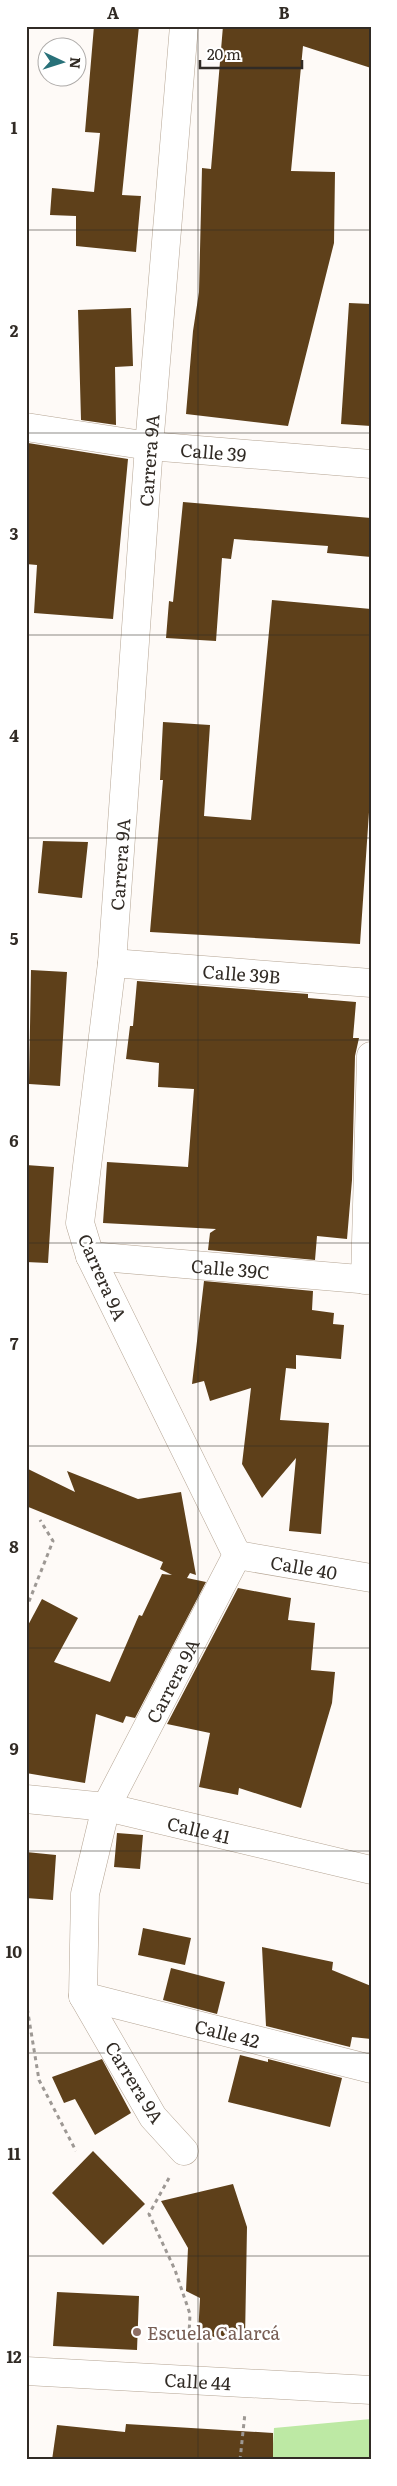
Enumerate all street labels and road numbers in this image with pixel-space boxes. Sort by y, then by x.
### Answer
street label: Carrera 9A [131,413,165,507]
street label: Calle 39 [179,435,247,467]
street label: Carrera 9A [102,817,136,911]
street label: Calle 39B [202,957,282,989]
street label: Carrera 9A [72,1229,134,1325]
street label: Calle 39C [190,1251,271,1285]
street label: Calle 40 [269,1548,339,1585]
street label: Carrera 9A [139,1633,205,1728]
street label: Calle 41 [165,1809,233,1850]
street label: Calle 42 [192,2011,263,2054]
street label: Carrera 9A [99,2036,171,2128]
street label: Calle 44 [164,2365,232,2396]

